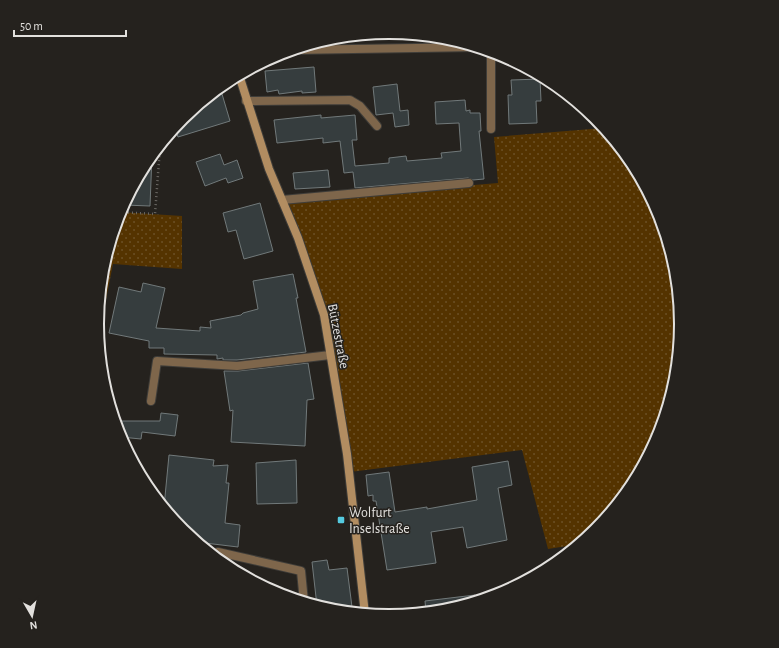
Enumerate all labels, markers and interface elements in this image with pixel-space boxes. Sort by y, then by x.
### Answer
scale bar [14,12,126,38]
text: 50 m [20,20,43,32]
street label: Bützestraße [325,303,351,370]
place label: Wolfurt Inselstraße [349,506,410,536]
marker: Wolfurt Inselstraße [336,515,346,525]
north arrow [12,596,52,636]
text: N [29,619,38,631]

